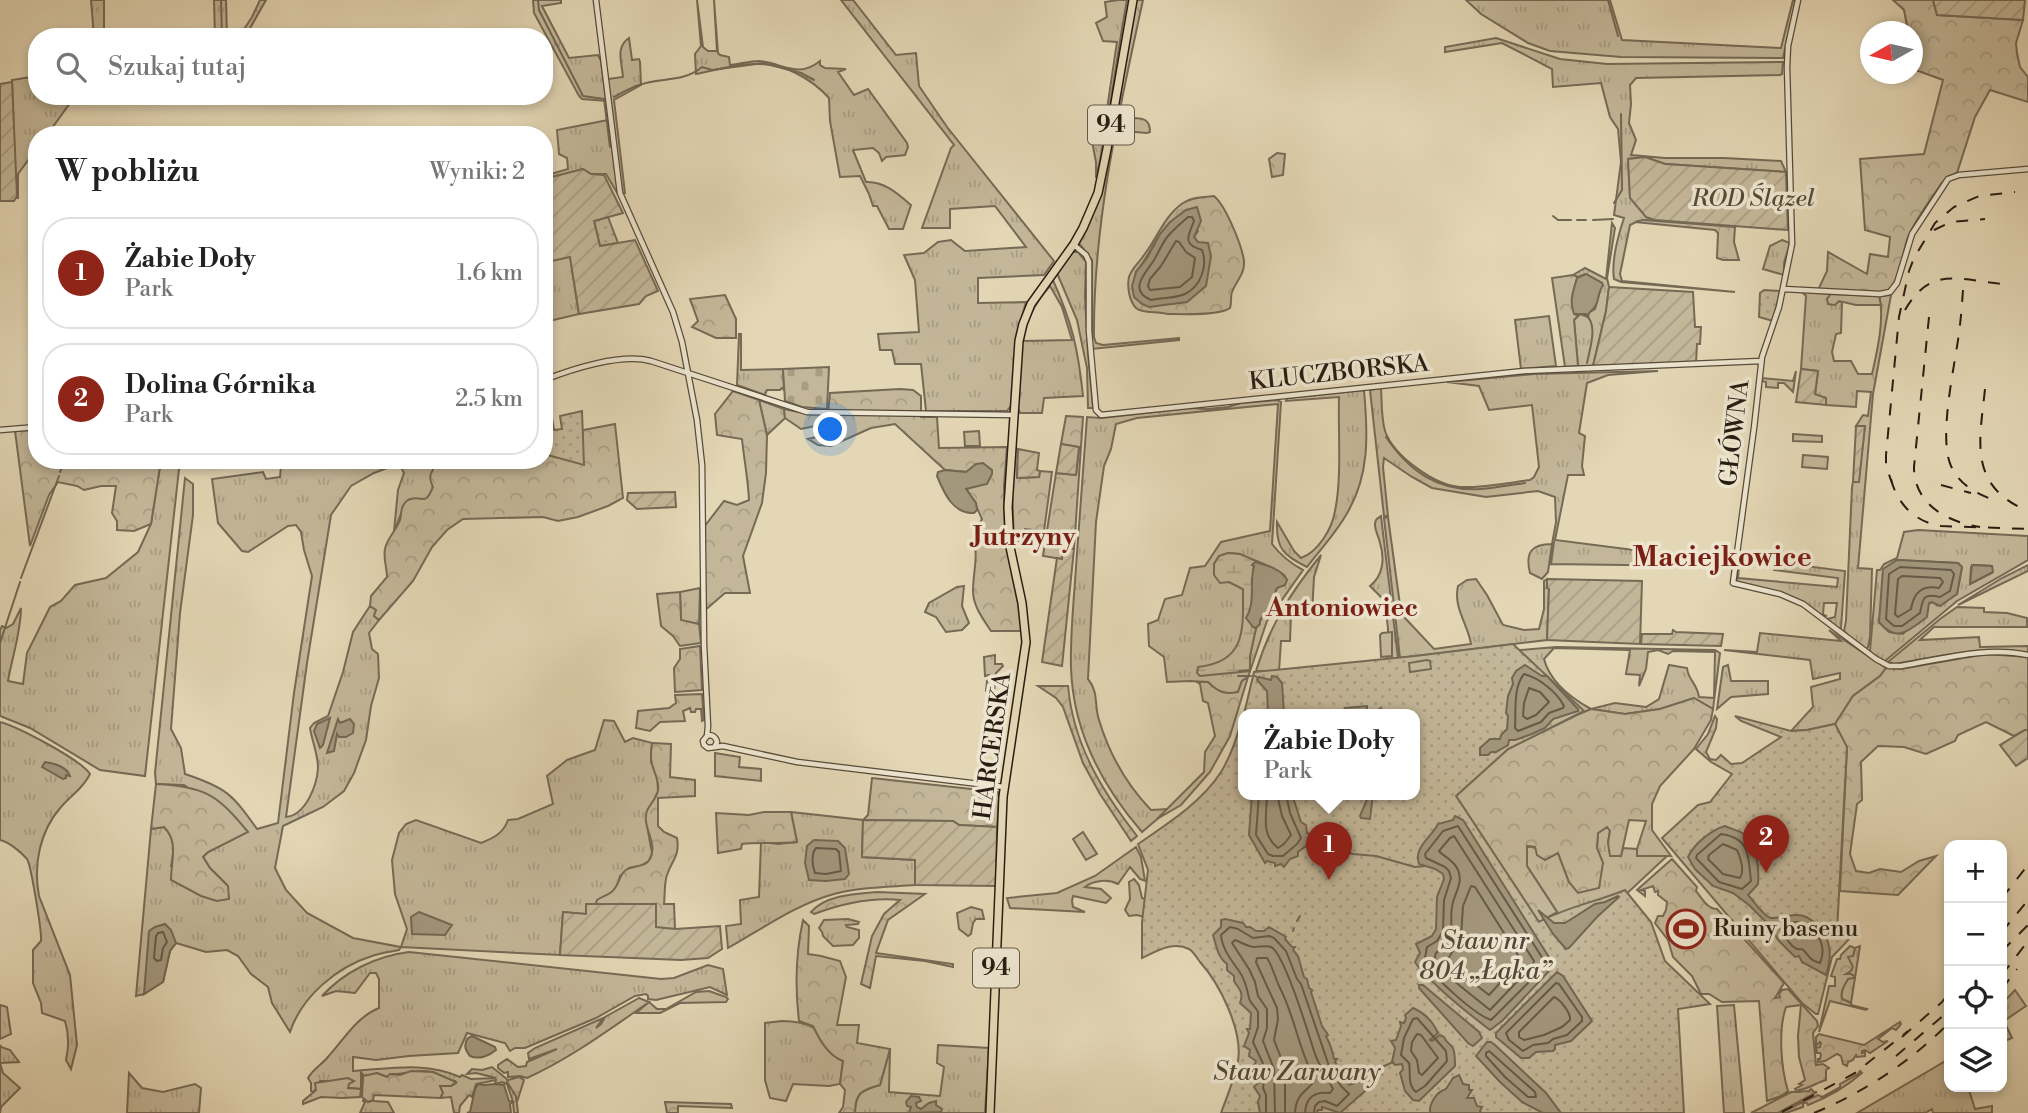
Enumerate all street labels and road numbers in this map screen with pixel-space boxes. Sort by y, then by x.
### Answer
road number: 94 [1088,106,1134,144]
street label: KLUCZBORSKA [1248,349,1431,397]
street label: GŁÓWNA [1712,377,1756,488]
street label: HARCERSKA [968,670,1018,822]
road number: 94 [973,948,1019,987]

